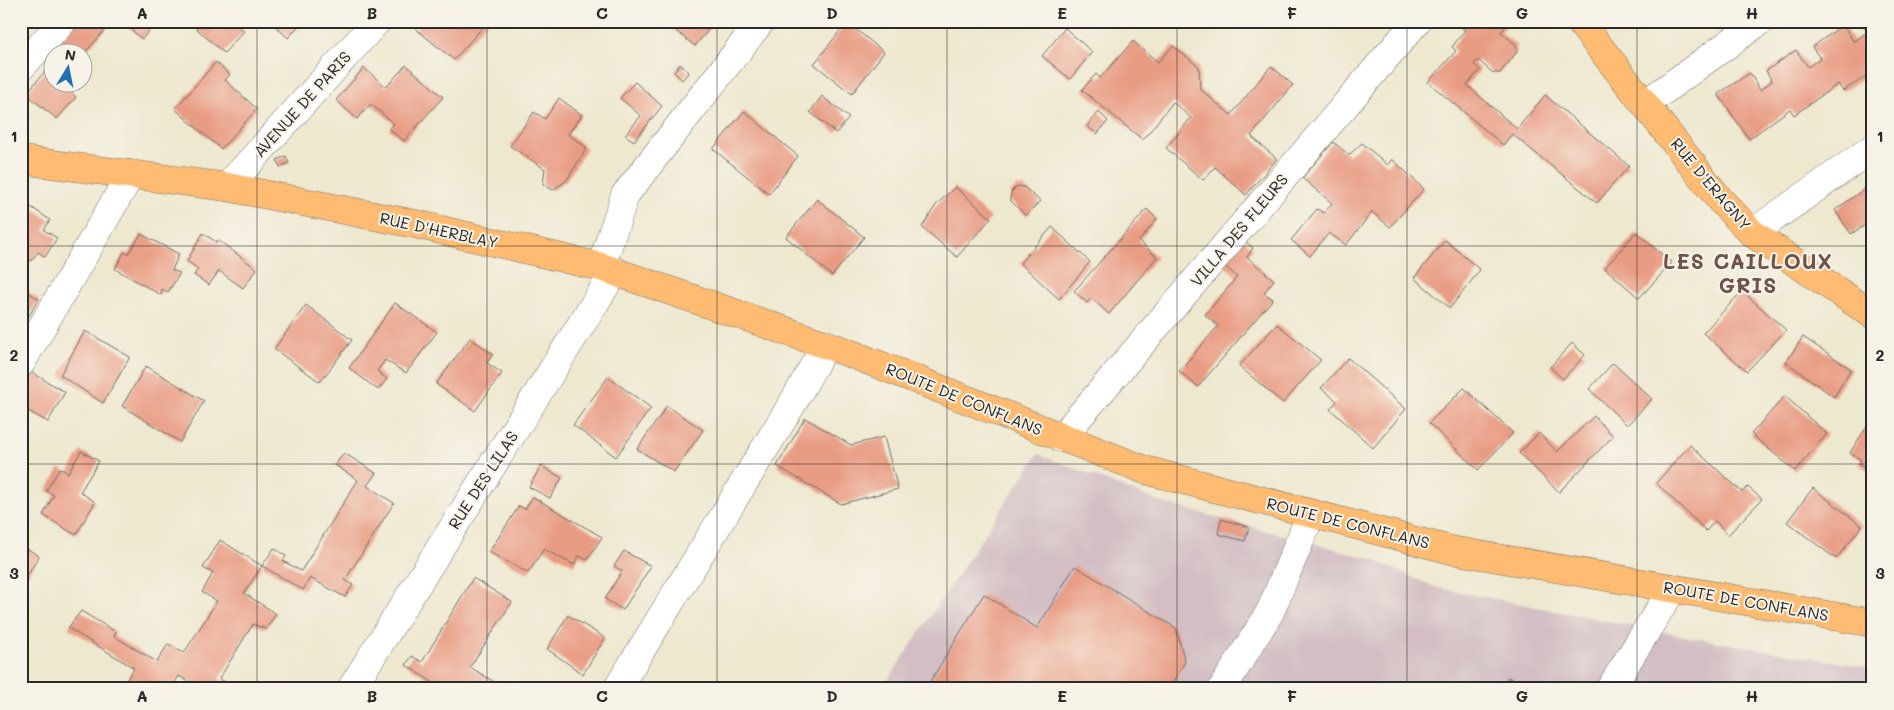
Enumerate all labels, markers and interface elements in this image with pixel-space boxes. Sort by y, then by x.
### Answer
text: A [136,2,148,23]
text: B [367,2,377,23]
text: C [596,2,608,23]
text: D [826,2,838,23]
text: E [1057,2,1067,23]
text: F [1287,2,1297,23]
text: G [1516,2,1528,23]
text: H [1746,2,1758,23]
north arrow [42,42,92,92]
text: N [63,44,77,65]
street label: AVENUE DE PARIS [248,46,355,161]
text: 1 [10,125,18,146]
text: 1 [1876,125,1884,146]
street label: RUE D'ERAGNY [1667,133,1756,234]
street label: VILLA DES FLEURS [1185,169,1292,290]
street label: RUE D'HERBLAY [378,207,500,252]
district label: LES CAILLOUX GRIS [1663,247,1833,298]
text: 2 [10,344,19,365]
text: 2 [1876,344,1885,365]
street label: ROUTE DE CONFLANS [883,357,1046,440]
street label: RUE DES LILAS [443,426,522,533]
street label: ROUTE DE CONFLANS [1264,492,1432,553]
text: 3 [9,562,19,583]
text: 3 [1875,562,1885,583]
street label: ROUTE DE CONFLANS [1662,576,1830,625]
text: A [136,685,148,706]
text: B [367,685,377,706]
text: C [596,685,608,706]
text: D [826,685,838,706]
text: E [1057,685,1067,706]
text: F [1287,685,1297,706]
text: G [1516,685,1528,706]
text: H [1746,685,1758,706]

